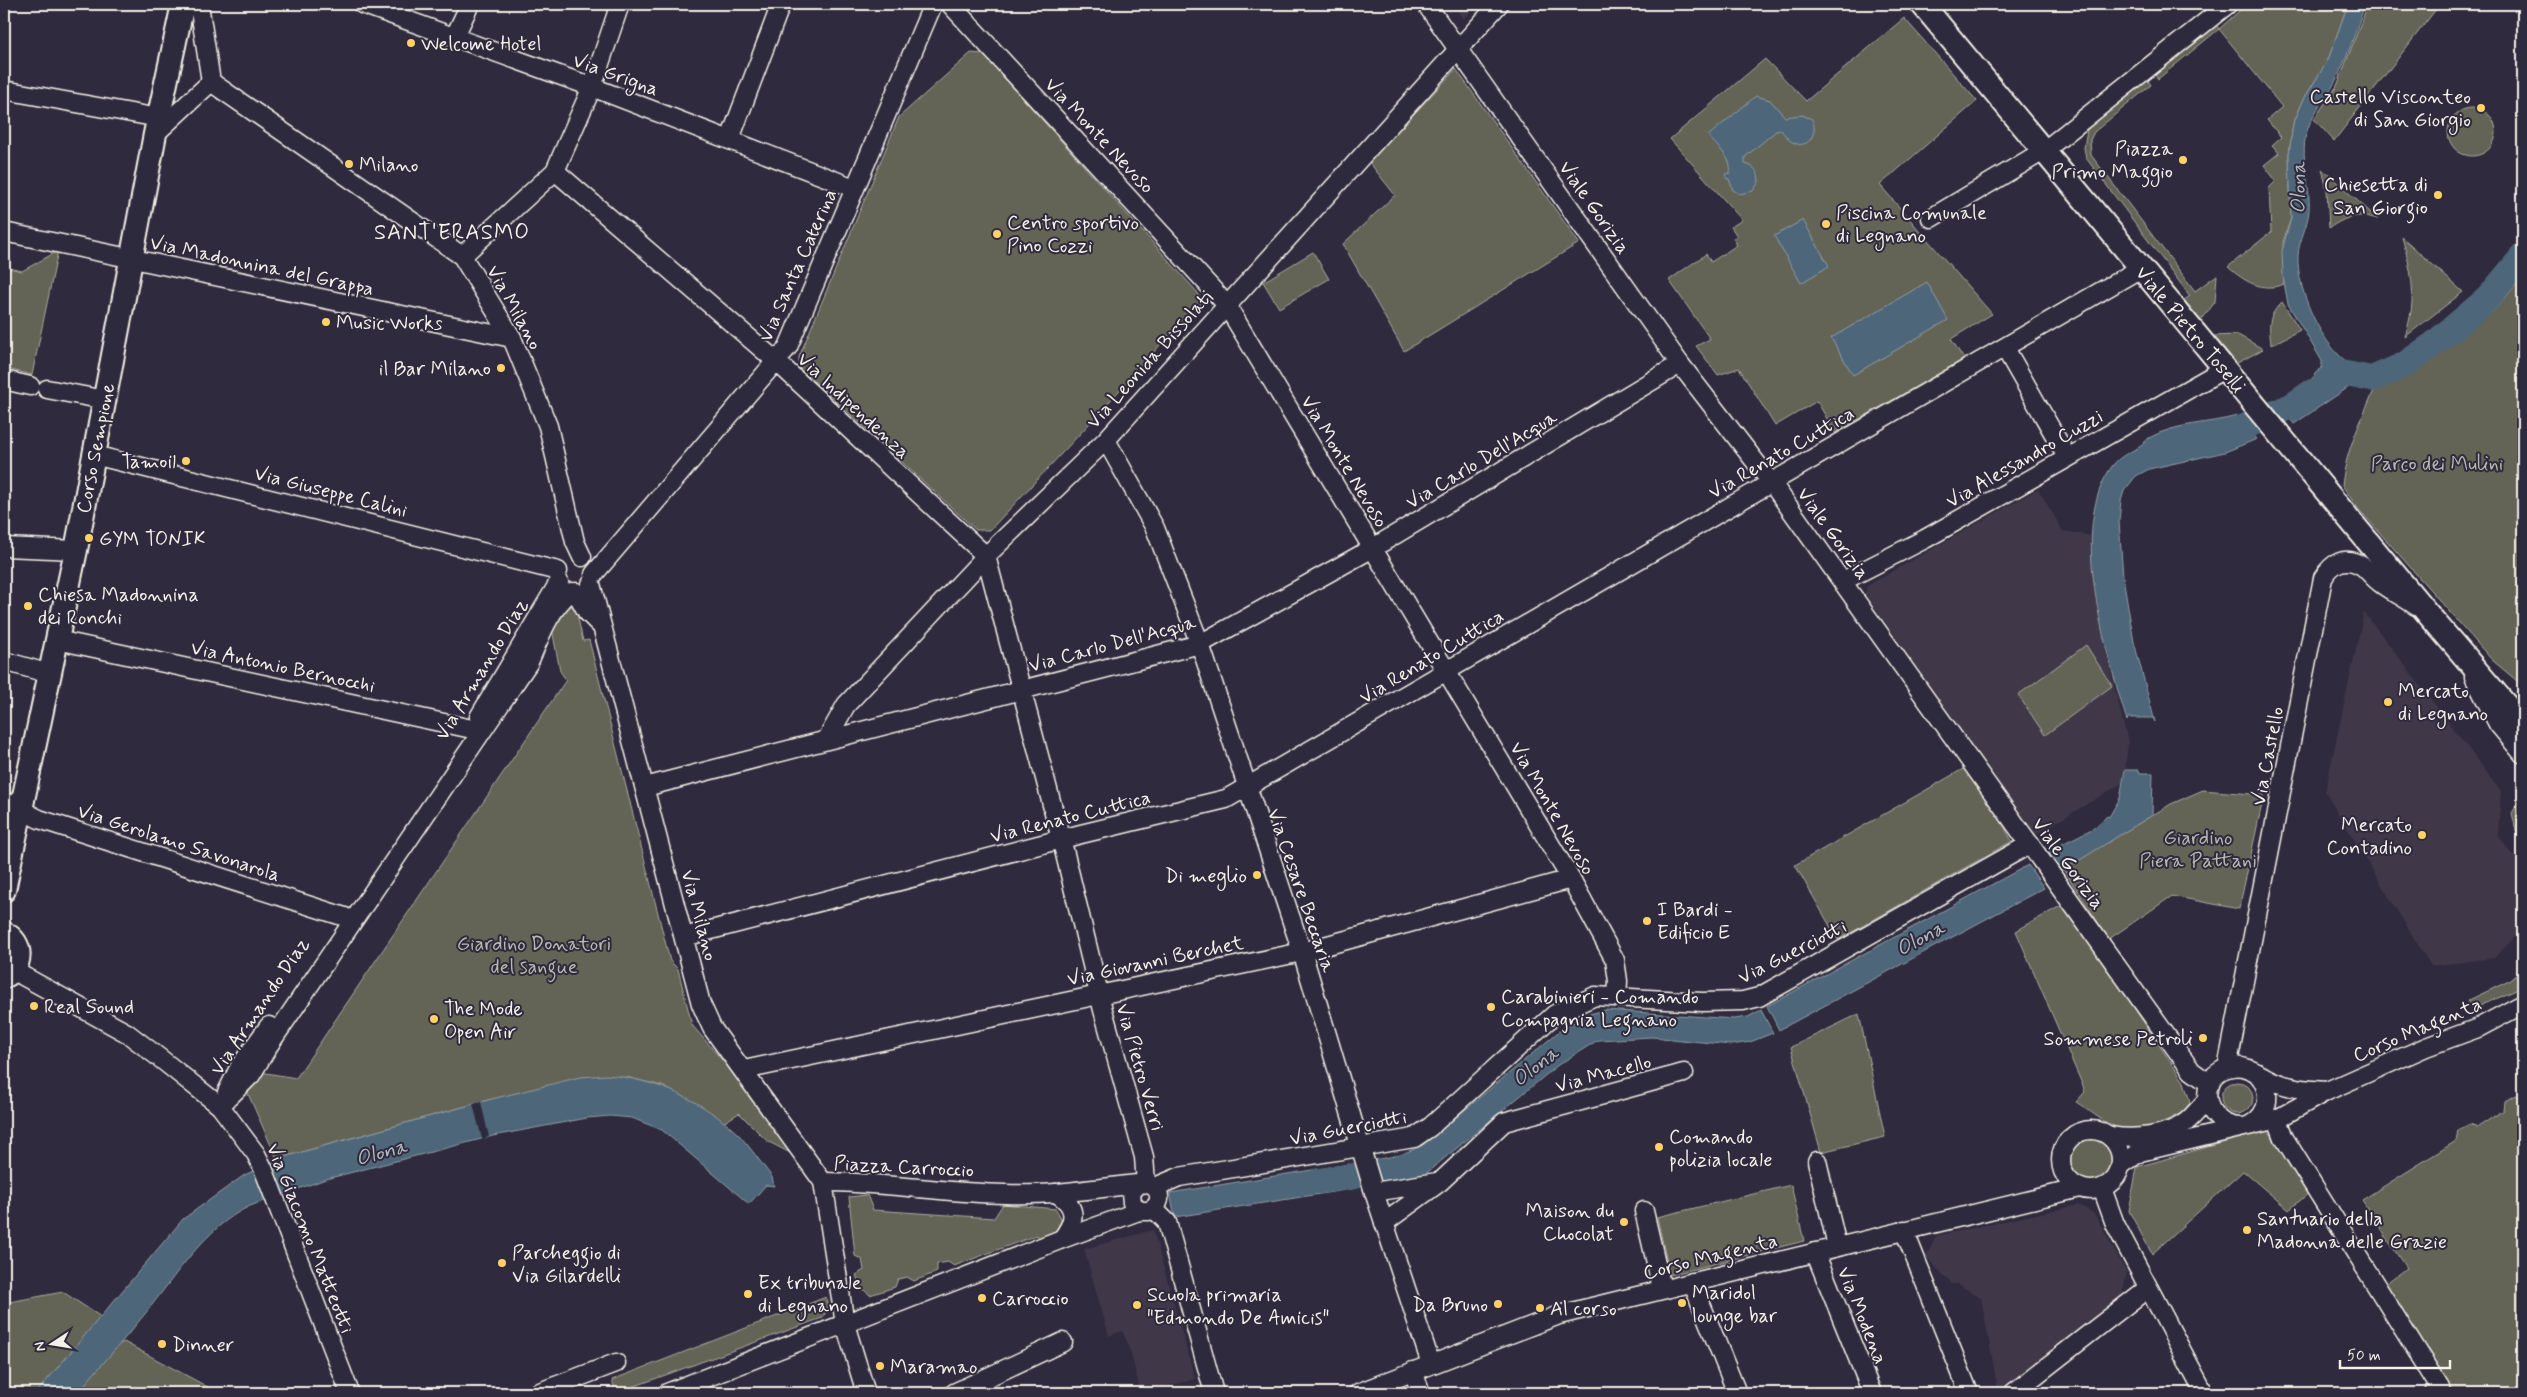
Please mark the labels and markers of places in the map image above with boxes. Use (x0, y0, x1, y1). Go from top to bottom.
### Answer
place label: Welcome Hotel (421, 31, 541, 58)
marker: Welcome Hotel (405, 37, 417, 49)
place label: Castello Visconteo di San Giorgio (2310, 84, 2471, 135)
marker: Castello Visconteo di San Giorgio (2475, 102, 2487, 114)
place label: Piazza Primo Maggio (2051, 136, 2174, 188)
place label: Milano (359, 152, 418, 179)
marker: Piazza Primo Maggio (2177, 154, 2189, 166)
marker: Milano (343, 158, 355, 170)
place label: Chiesetta di San Giorgio (2324, 172, 2428, 224)
marker: Chiesetta di San Giorgio (2432, 189, 2444, 201)
place label: Piscina Comunale di Legnano (1836, 200, 1987, 251)
place label: Centro sportivo Pino Cozzi (1007, 210, 1139, 260)
marker: Piscina Comunale di Legnano (1820, 218, 1832, 230)
marker: Centro sportivo Pino Cozzi (991, 228, 1003, 240)
place label: Music Works (336, 310, 443, 337)
marker: Music Works (320, 316, 332, 328)
place label: il Bar Milano (379, 356, 491, 383)
marker: il Bar Milano (495, 362, 507, 374)
place label: Tamoil (121, 449, 176, 476)
marker: Tamoil (180, 455, 192, 467)
place label: GYM TONIK (99, 526, 206, 553)
marker: GYM TONIK (83, 532, 95, 544)
place label: Chiesa Madonnina dei Ronchi (38, 582, 199, 632)
marker: Chiesa Madonnina dei Ronchi (22, 600, 34, 612)
place label: Mercato di Legnano (2398, 678, 2488, 729)
marker: Mercato di Legnano (2382, 696, 2394, 708)
place label: Mercato Contadino (2326, 812, 2412, 862)
marker: Mercato Contadino (2416, 829, 2428, 841)
place label: Di meglio (1165, 863, 1247, 891)
marker: Di meglio (1251, 869, 1263, 881)
place label: I Bardi - Edificio E (1657, 897, 1733, 947)
marker: I Bardi - Edificio E (1641, 915, 1653, 927)
place label: Carabinieri - Comando Compagnia Legnano (1501, 984, 1699, 1036)
place label: Real Sound (44, 994, 134, 1021)
place label: The Mode Open Air (444, 996, 523, 1046)
marker: Real Sound (28, 1000, 40, 1012)
marker: Carabinieri - Comando Compagnia Legnano (1485, 1001, 1497, 1013)
marker: The Mode Open Air (428, 1013, 440, 1025)
place label: Sommese Petroli (2044, 1026, 2193, 1053)
marker: Sommese Petroli (2197, 1032, 2209, 1044)
place label: Comando polizia locale (1669, 1124, 1773, 1174)
marker: Comando polizia locale (1653, 1141, 1665, 1153)
place label: Maison du Chocolat (1526, 1198, 1614, 1248)
place label: Santuario della Madonna delle Grazie (2257, 1206, 2447, 1256)
marker: Maison du Chocolat (1618, 1216, 1630, 1228)
marker: Santuario della Madonna delle Grazie (2241, 1224, 2253, 1236)
place label: Parcheggio di Via Gilardelli (512, 1240, 621, 1290)
marker: Parcheggio di Via Gilardelli (496, 1257, 508, 1269)
place label: Ex tribunale di Legnano (758, 1270, 862, 1321)
place label: Maridol lounge bar (1692, 1280, 1778, 1331)
place label: Scuola primaria "Edmondo De Amicis" (1147, 1282, 1329, 1332)
place label: Carroccio (992, 1286, 1069, 1313)
marker: Ex tribunale di Legnano (742, 1288, 754, 1300)
marker: Carroccio (976, 1292, 988, 1304)
place label: Da Bruno (1412, 1292, 1488, 1319)
place label: Al corso (1550, 1296, 1617, 1323)
marker: Maridol lounge bar (1676, 1297, 1688, 1309)
marker: Da Bruno (1492, 1298, 1504, 1310)
marker: Scuola primaria "Edmondo De Amicis" (1131, 1299, 1143, 1311)
marker: Al corso (1534, 1302, 1546, 1314)
place label: Dinner (172, 1332, 234, 1359)
marker: Dinner (156, 1338, 168, 1350)
place label: Maramao (890, 1354, 978, 1381)
marker: Maramao (874, 1360, 886, 1372)

